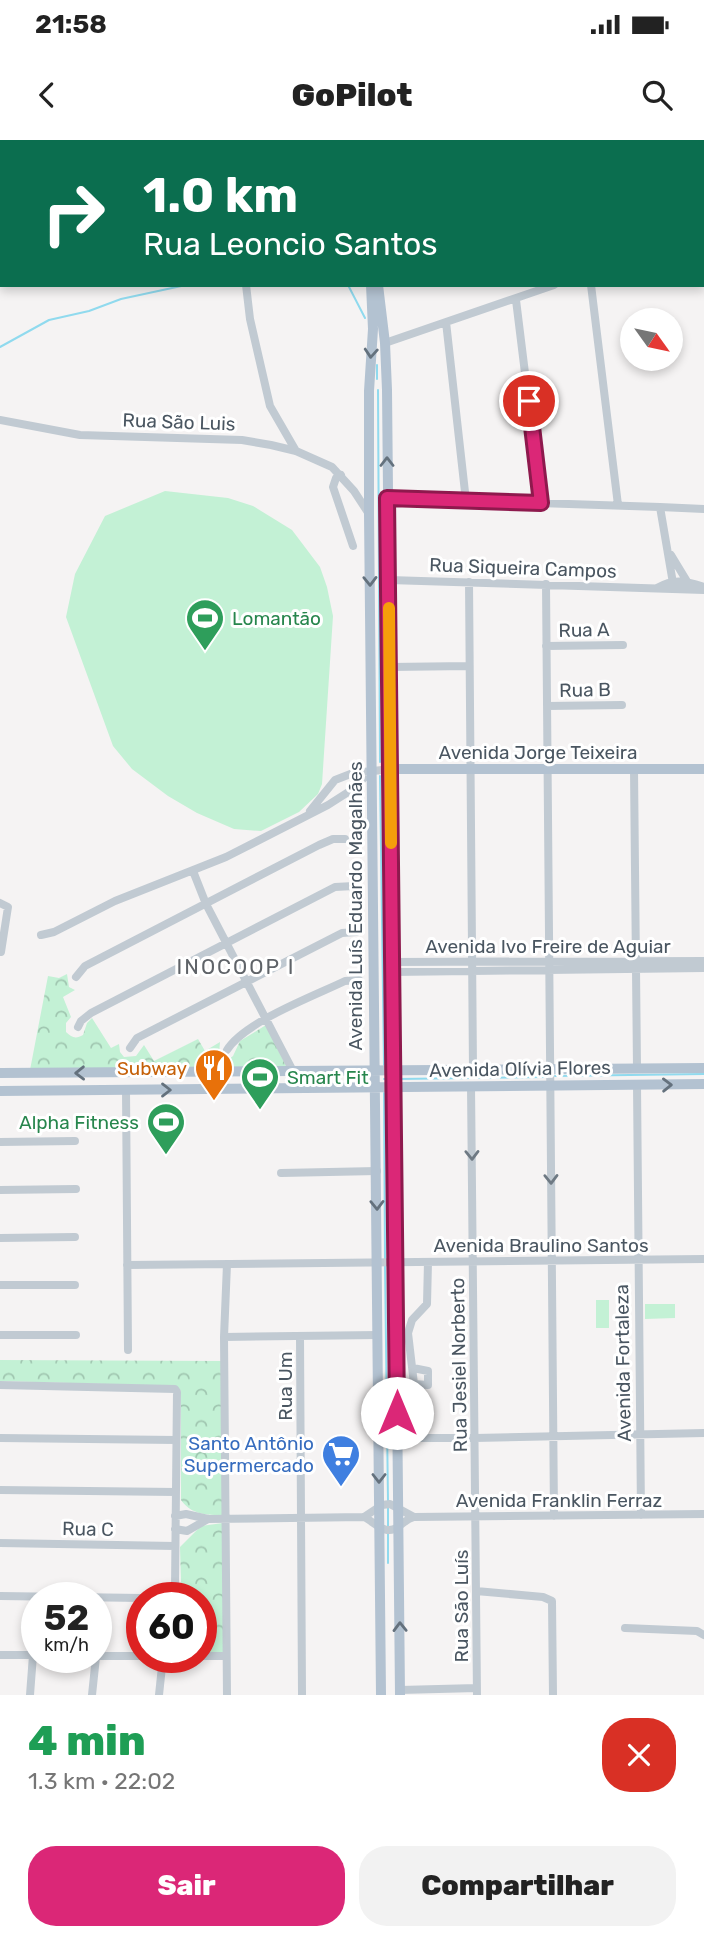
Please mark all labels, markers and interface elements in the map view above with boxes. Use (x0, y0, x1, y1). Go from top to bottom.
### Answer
text: 21:58 (35, 9, 107, 40)
icon: back (28, 76, 66, 114)
text: GoPilot (291, 76, 413, 114)
icon: search (638, 76, 676, 114)
text: 1.0 km (143, 166, 298, 224)
icon: right (28, 168, 119, 259)
text: Rua Leoncio Santos (143, 225, 438, 263)
north arrow (620, 308, 682, 371)
map controls (620, 308, 683, 371)
one-way arrow (364, 348, 379, 359)
pin (499, 371, 559, 431)
icon: arrive (510, 382, 548, 420)
street label: Rua São Luis (122, 409, 236, 435)
one-way arrow (379, 456, 395, 467)
street label: Rua Siqueira Campos (429, 553, 617, 583)
one-way arrow (362, 576, 377, 587)
sports icon: Lomantão (184, 597, 226, 652)
place label: Lomantão (232, 607, 321, 630)
street label: Rua A (558, 618, 610, 642)
street label: Rua B (559, 678, 611, 702)
street label: Avenida Jorge Teixeira (439, 741, 637, 764)
street label: Avenida Luís Eduardo Magalhães (344, 761, 367, 1051)
street label: Avenida Ivo Freire de Aguiar (425, 935, 672, 958)
district label: INOCOOP I (177, 954, 295, 979)
restaurant icon: Subway (193, 1047, 235, 1102)
sports icon: Smart Fit (239, 1056, 281, 1111)
street label: Avenida Olívia Flores (429, 1056, 611, 1082)
place label: Subway (117, 1057, 187, 1080)
one-way arrow (75, 1065, 85, 1081)
place label: Smart Fit (287, 1066, 369, 1089)
one-way arrow (662, 1077, 673, 1092)
one-way arrow (161, 1082, 172, 1098)
sports icon: Alpha Fitness (145, 1101, 187, 1156)
place label: Alpha Fitness (19, 1111, 139, 1134)
one-way arrow (464, 1150, 480, 1160)
one-way arrow (543, 1174, 559, 1184)
one-way arrow (370, 1200, 385, 1211)
street label: Avenida Braulino Santos (433, 1234, 649, 1257)
street label: Rua Jesiel Norberto (446, 1277, 472, 1453)
street label: Avenida Fortaleza (610, 1284, 636, 1442)
street label: Rua Um (274, 1351, 297, 1421)
position arrow (360, 1376, 434, 1450)
place label: Santo Antônio Supermercado (184, 1432, 314, 1477)
supermarket icon: Santo Antônio Supermercado (320, 1433, 362, 1488)
one-way arrow (371, 1473, 387, 1484)
street label: Avenida Franklin Ferraz (456, 1489, 662, 1512)
street label: Rua C (62, 1517, 114, 1541)
street label: Rua São Luís (450, 1549, 473, 1663)
speed limit sign: 60 (126, 1582, 217, 1673)
text: 52 (44, 1597, 89, 1639)
one-way arrow (392, 1621, 407, 1632)
text: km/h (44, 1634, 89, 1656)
text: 4 min (28, 1716, 146, 1766)
button: close (602, 1718, 676, 1792)
text: 1.3 km · 22:02 (28, 1767, 175, 1795)
button: Sair (28, 1846, 345, 1926)
button: Compartilhar (359, 1846, 676, 1926)

